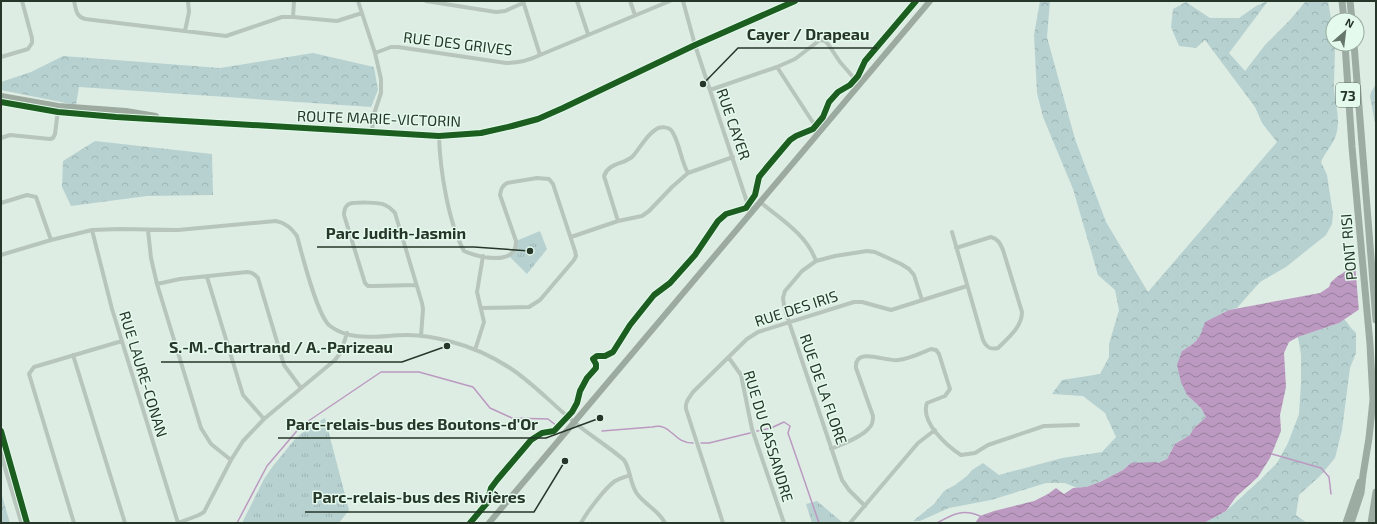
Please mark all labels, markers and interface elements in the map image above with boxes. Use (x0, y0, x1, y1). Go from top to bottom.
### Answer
north arrow (1325, 12, 1365, 52)
text: N (1343, 15, 1357, 30)
callout: Cayer / Drapeau (738, 20, 877, 48)
text: Cayer / Drapeau (747, 24, 869, 44)
street label: RUE DES GRIVES (402, 27, 514, 59)
road number: 73 (1336, 83, 1360, 107)
street label: RUE CAYER (713, 86, 755, 162)
street label: ROUTE MARIE-VICTORIN (297, 106, 461, 130)
street label: PONT RISI (1336, 213, 1360, 281)
callout: Parc Judith-Jasmin (317, 219, 474, 247)
text: Parc Judith-Jasmin (326, 223, 466, 242)
street label: RUE DES IRIS (752, 286, 840, 330)
street label: RUE LAURE-CONAN (116, 309, 172, 439)
street label: RUE DE LA FLORE (797, 331, 851, 447)
callout: S.-M.-Chartrand / A.-Parizeau (161, 334, 402, 362)
text: S.-M.-Chartrand / A.-Parizeau (169, 337, 393, 356)
street label: RUE DU CASSANDRE (740, 368, 798, 504)
callout: Parc-relais-bus des Boutons-d'Or (278, 410, 546, 438)
text: Parc-relais-bus des Boutons-d'Or (286, 414, 538, 433)
callout: Parc-relais-bus des Rivières (305, 484, 534, 512)
text: Parc-relais-bus des Rivières (313, 487, 525, 506)

